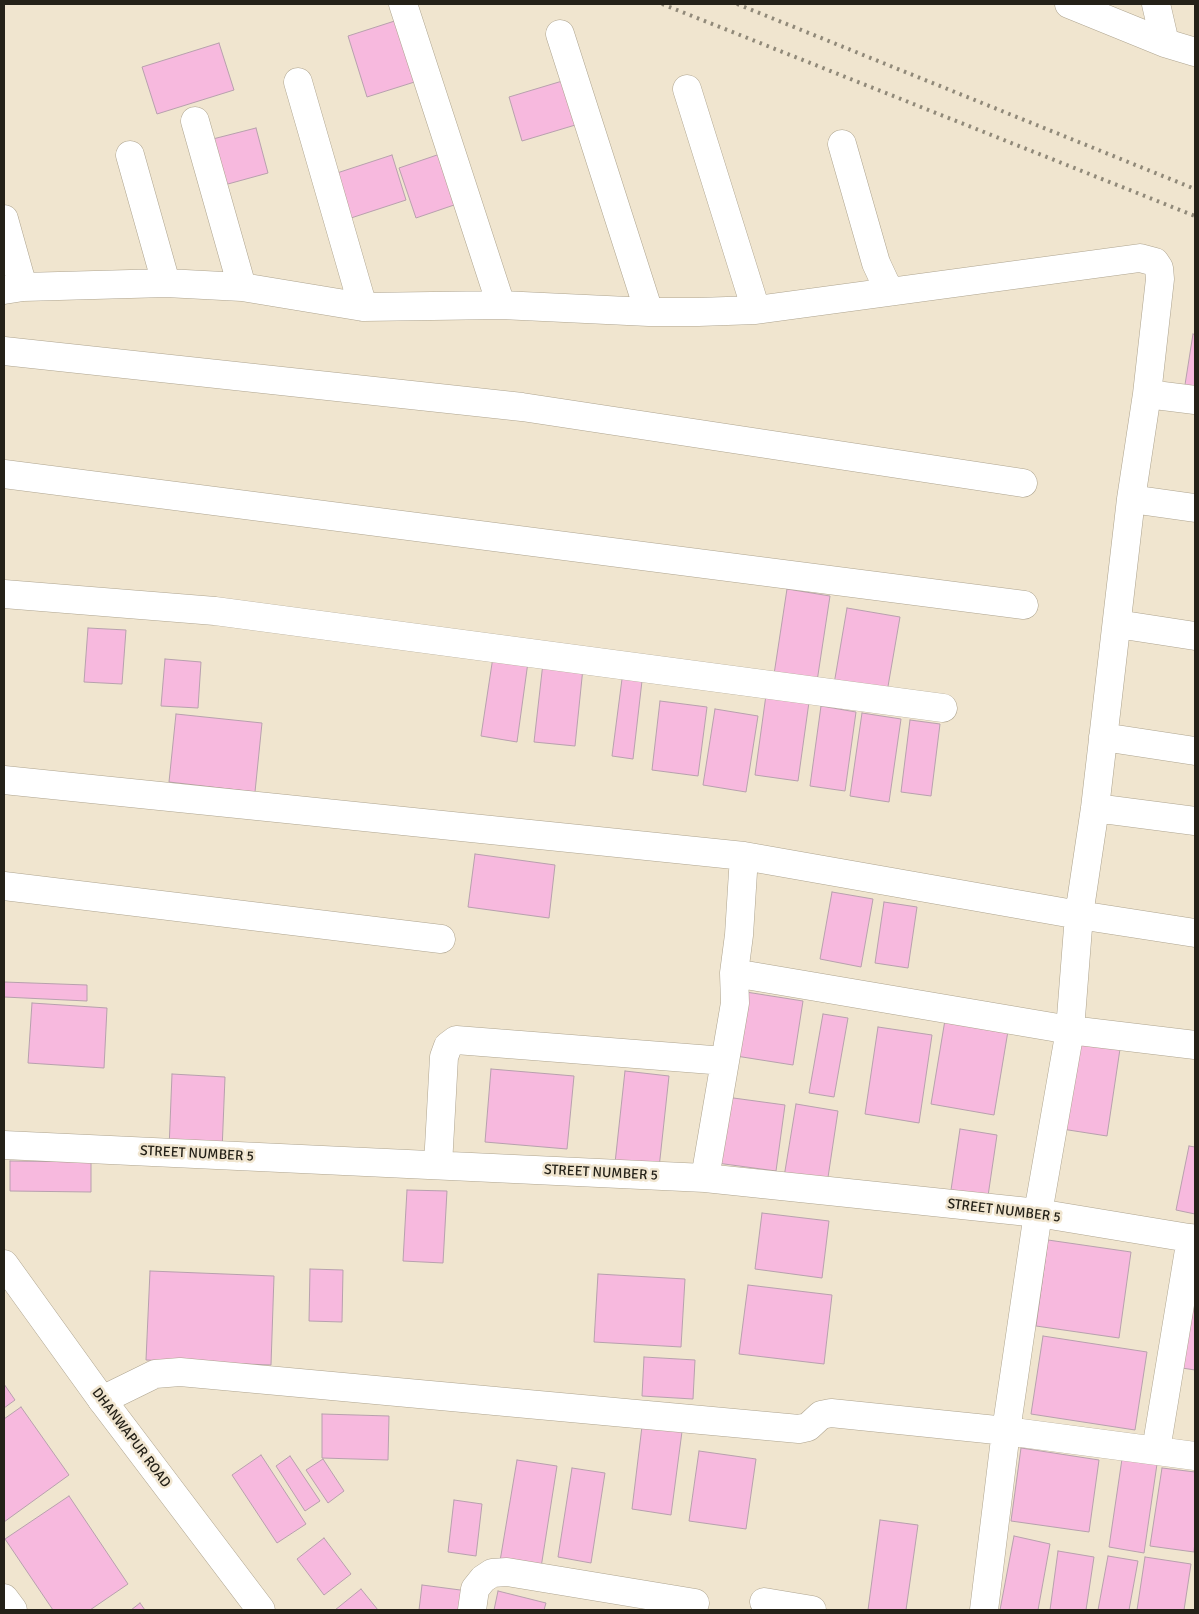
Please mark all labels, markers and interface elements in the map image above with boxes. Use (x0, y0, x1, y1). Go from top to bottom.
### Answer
street label: STREET NUMBER 5 (140, 1143, 254, 1165)
street label: STREET NUMBER 5 (544, 1162, 658, 1184)
street label: STREET NUMBER 5 (946, 1196, 1062, 1226)
street label: DHANWAPUR ROAD (88, 1385, 174, 1491)

